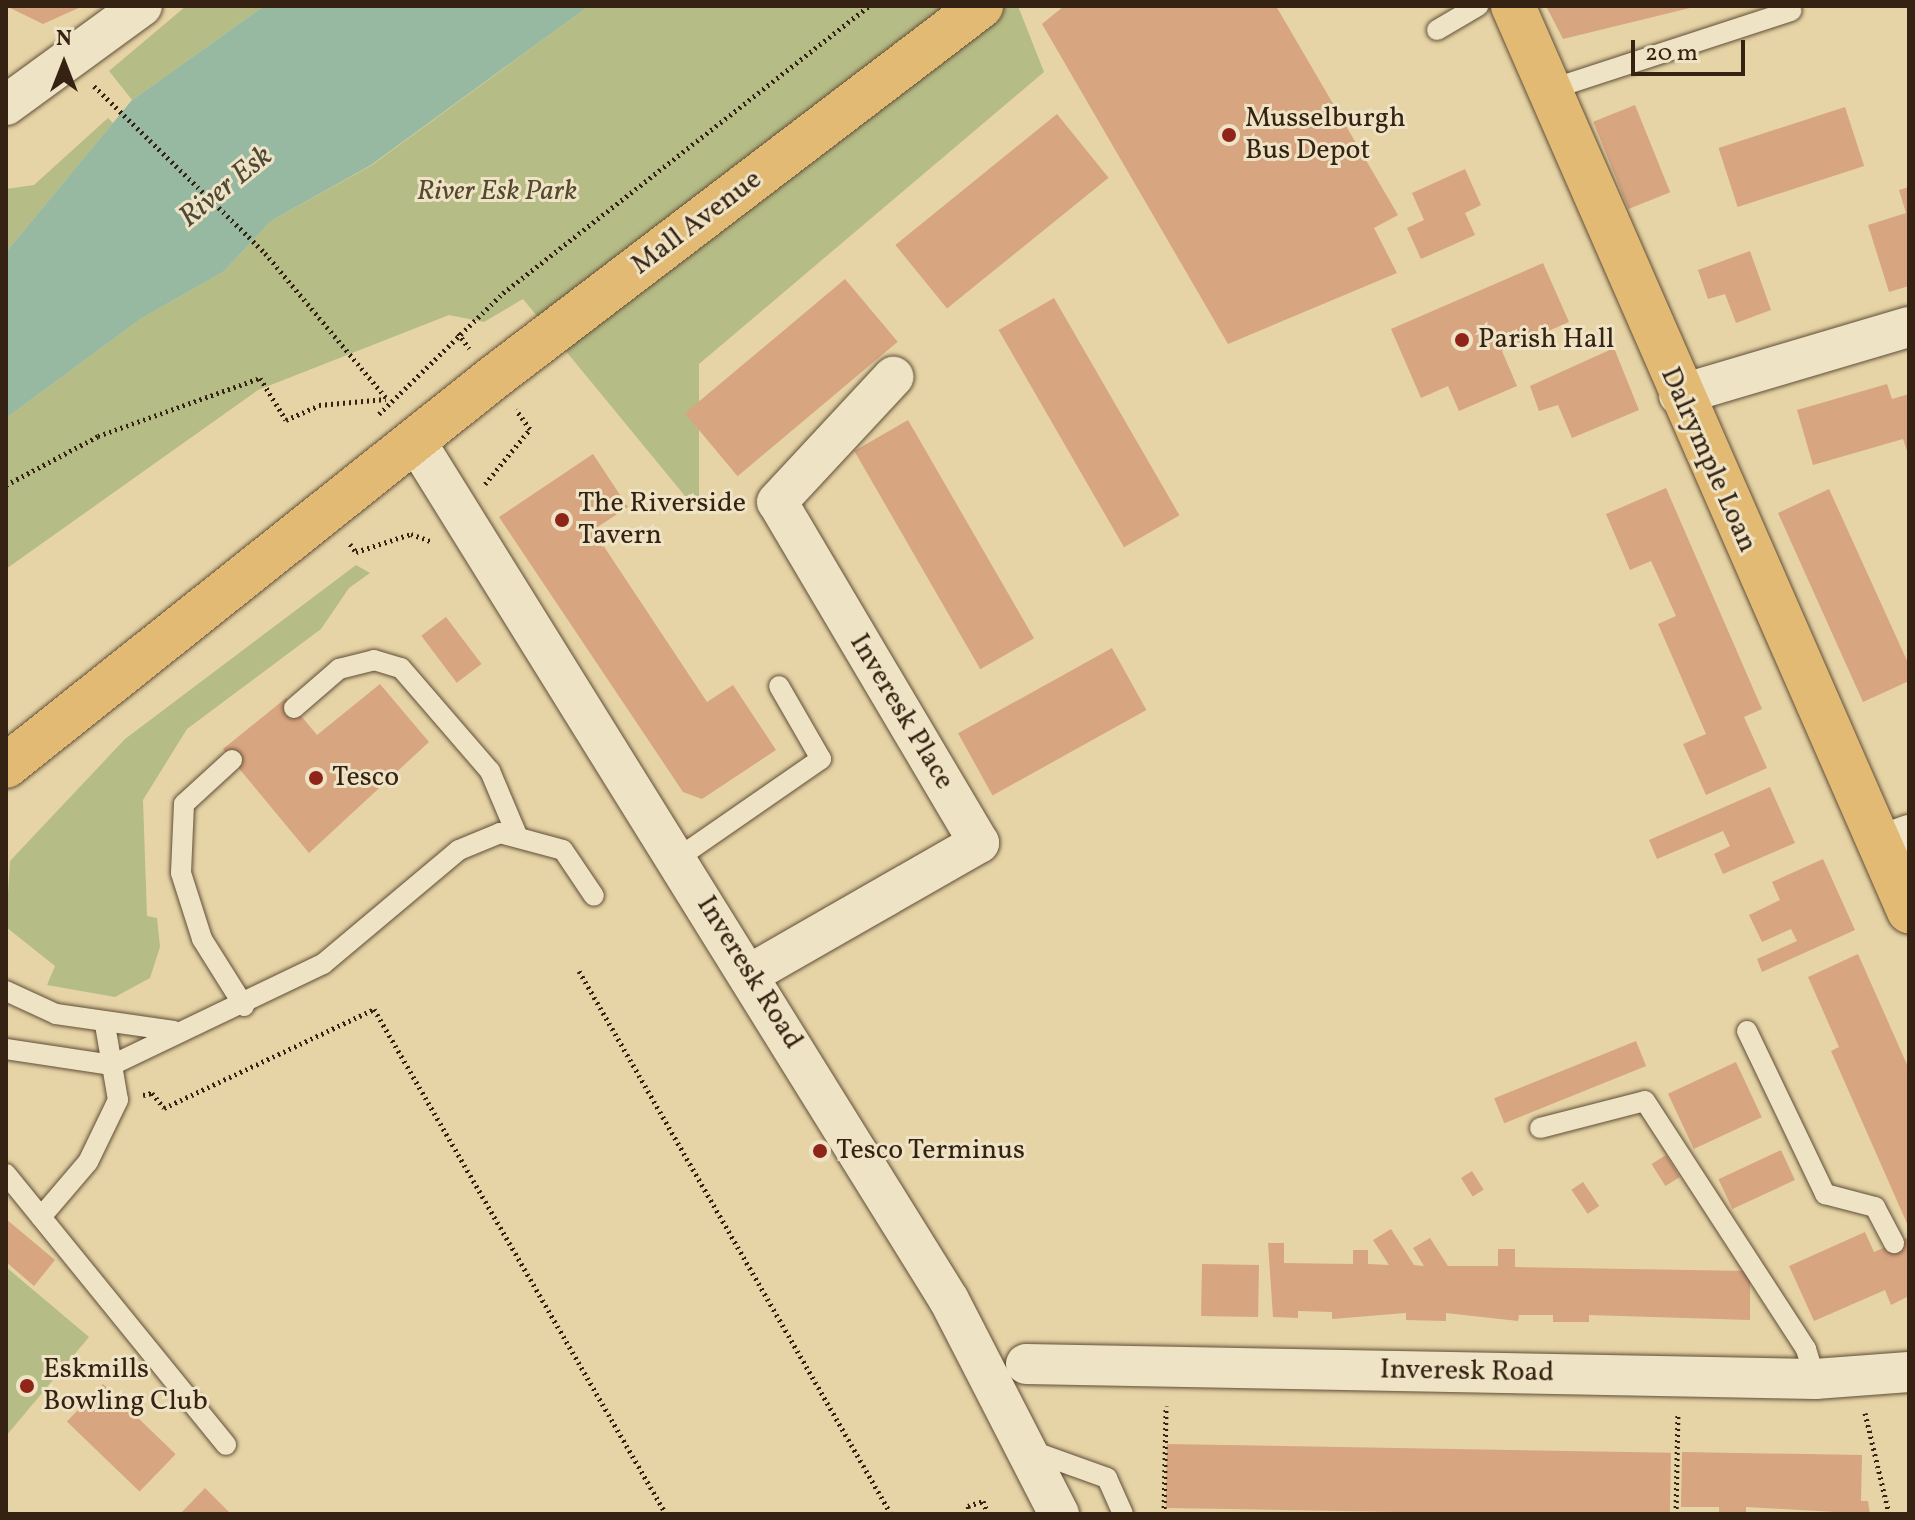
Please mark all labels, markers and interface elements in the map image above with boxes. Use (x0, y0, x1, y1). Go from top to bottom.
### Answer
north arrow (24, 24, 104, 104)
text: N (56, 24, 72, 55)
scale bar (1635, 24, 1749, 74)
text: 20 m (1645, 37, 1698, 71)
place label: Musselburgh Bus Depot (1245, 102, 1406, 168)
marker: Musselburgh Bus Depot (1220, 126, 1238, 144)
water label: River Esk (172, 138, 280, 236)
street label: Mall Avenue (625, 163, 769, 283)
park label: River Esk Park (417, 175, 577, 209)
place label: Parish Hall (1478, 323, 1614, 357)
marker: Parish Hall (1453, 331, 1471, 349)
street label: Dalrymple Loan (1652, 362, 1764, 558)
place label: The Riverside Tavern (578, 487, 746, 553)
marker: The Riverside Tavern (553, 511, 571, 529)
street label: Inveresk Place (841, 628, 961, 796)
place label: Tesco (332, 761, 399, 795)
marker: Tesco (307, 769, 325, 787)
street label: Inveresk Road (689, 890, 809, 1056)
place label: Tesco Terminus (836, 1134, 1026, 1168)
marker: Tesco Terminus (811, 1142, 829, 1160)
place label: Eskmills Bowling Club (43, 1353, 208, 1419)
street label: Inveresk Road (1380, 1354, 1554, 1390)
marker: Eskmills Bowling Club (18, 1377, 36, 1395)

